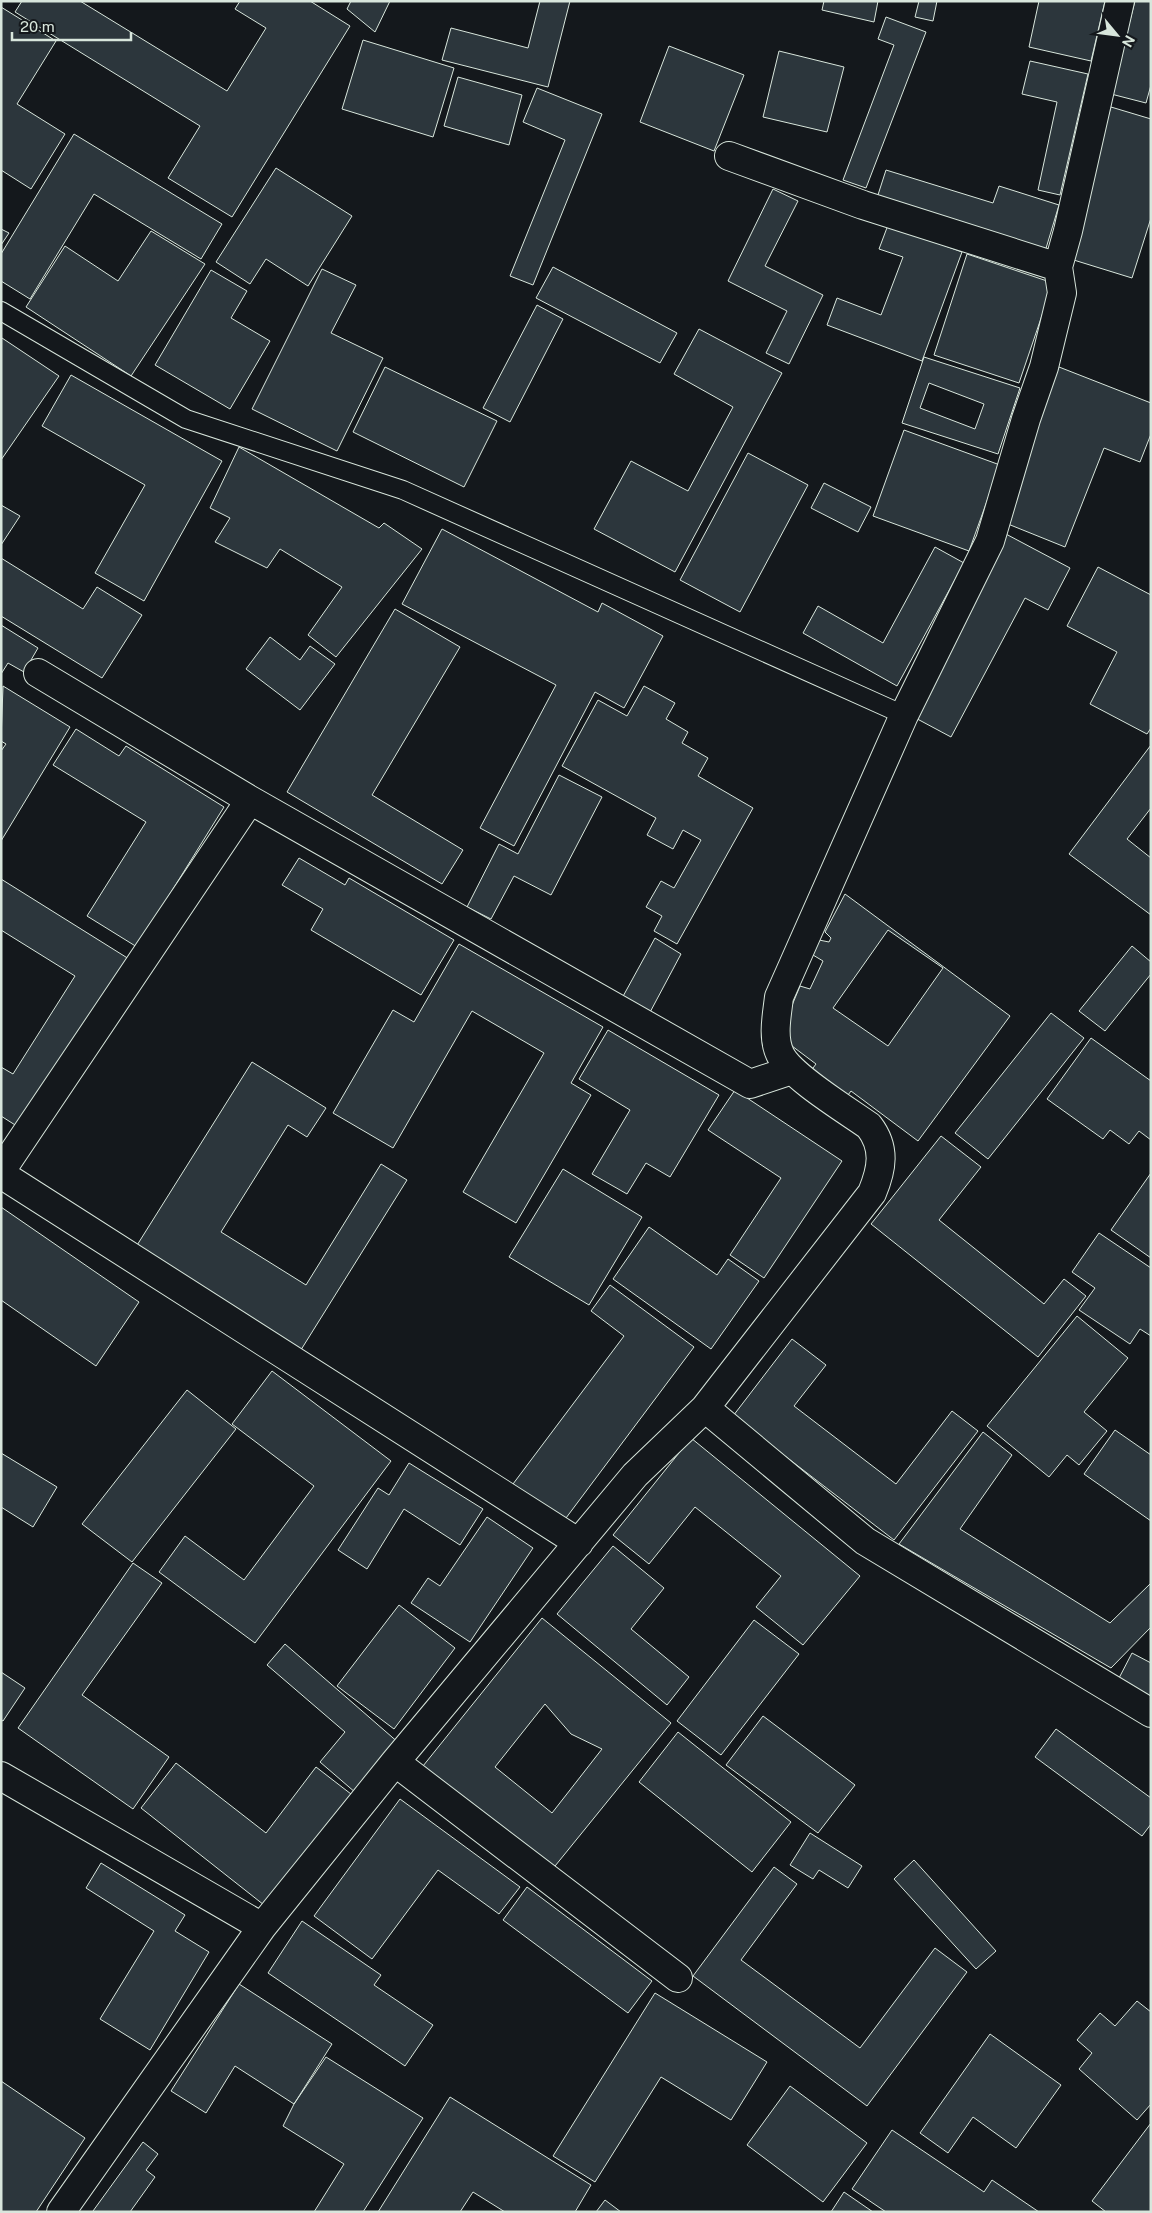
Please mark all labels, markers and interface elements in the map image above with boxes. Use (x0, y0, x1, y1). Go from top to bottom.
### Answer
scale bar (12, 10, 131, 42)
north arrow (1092, 10, 1142, 60)
text: 20 m (20, 18, 55, 35)
text: N (1119, 33, 1138, 50)

